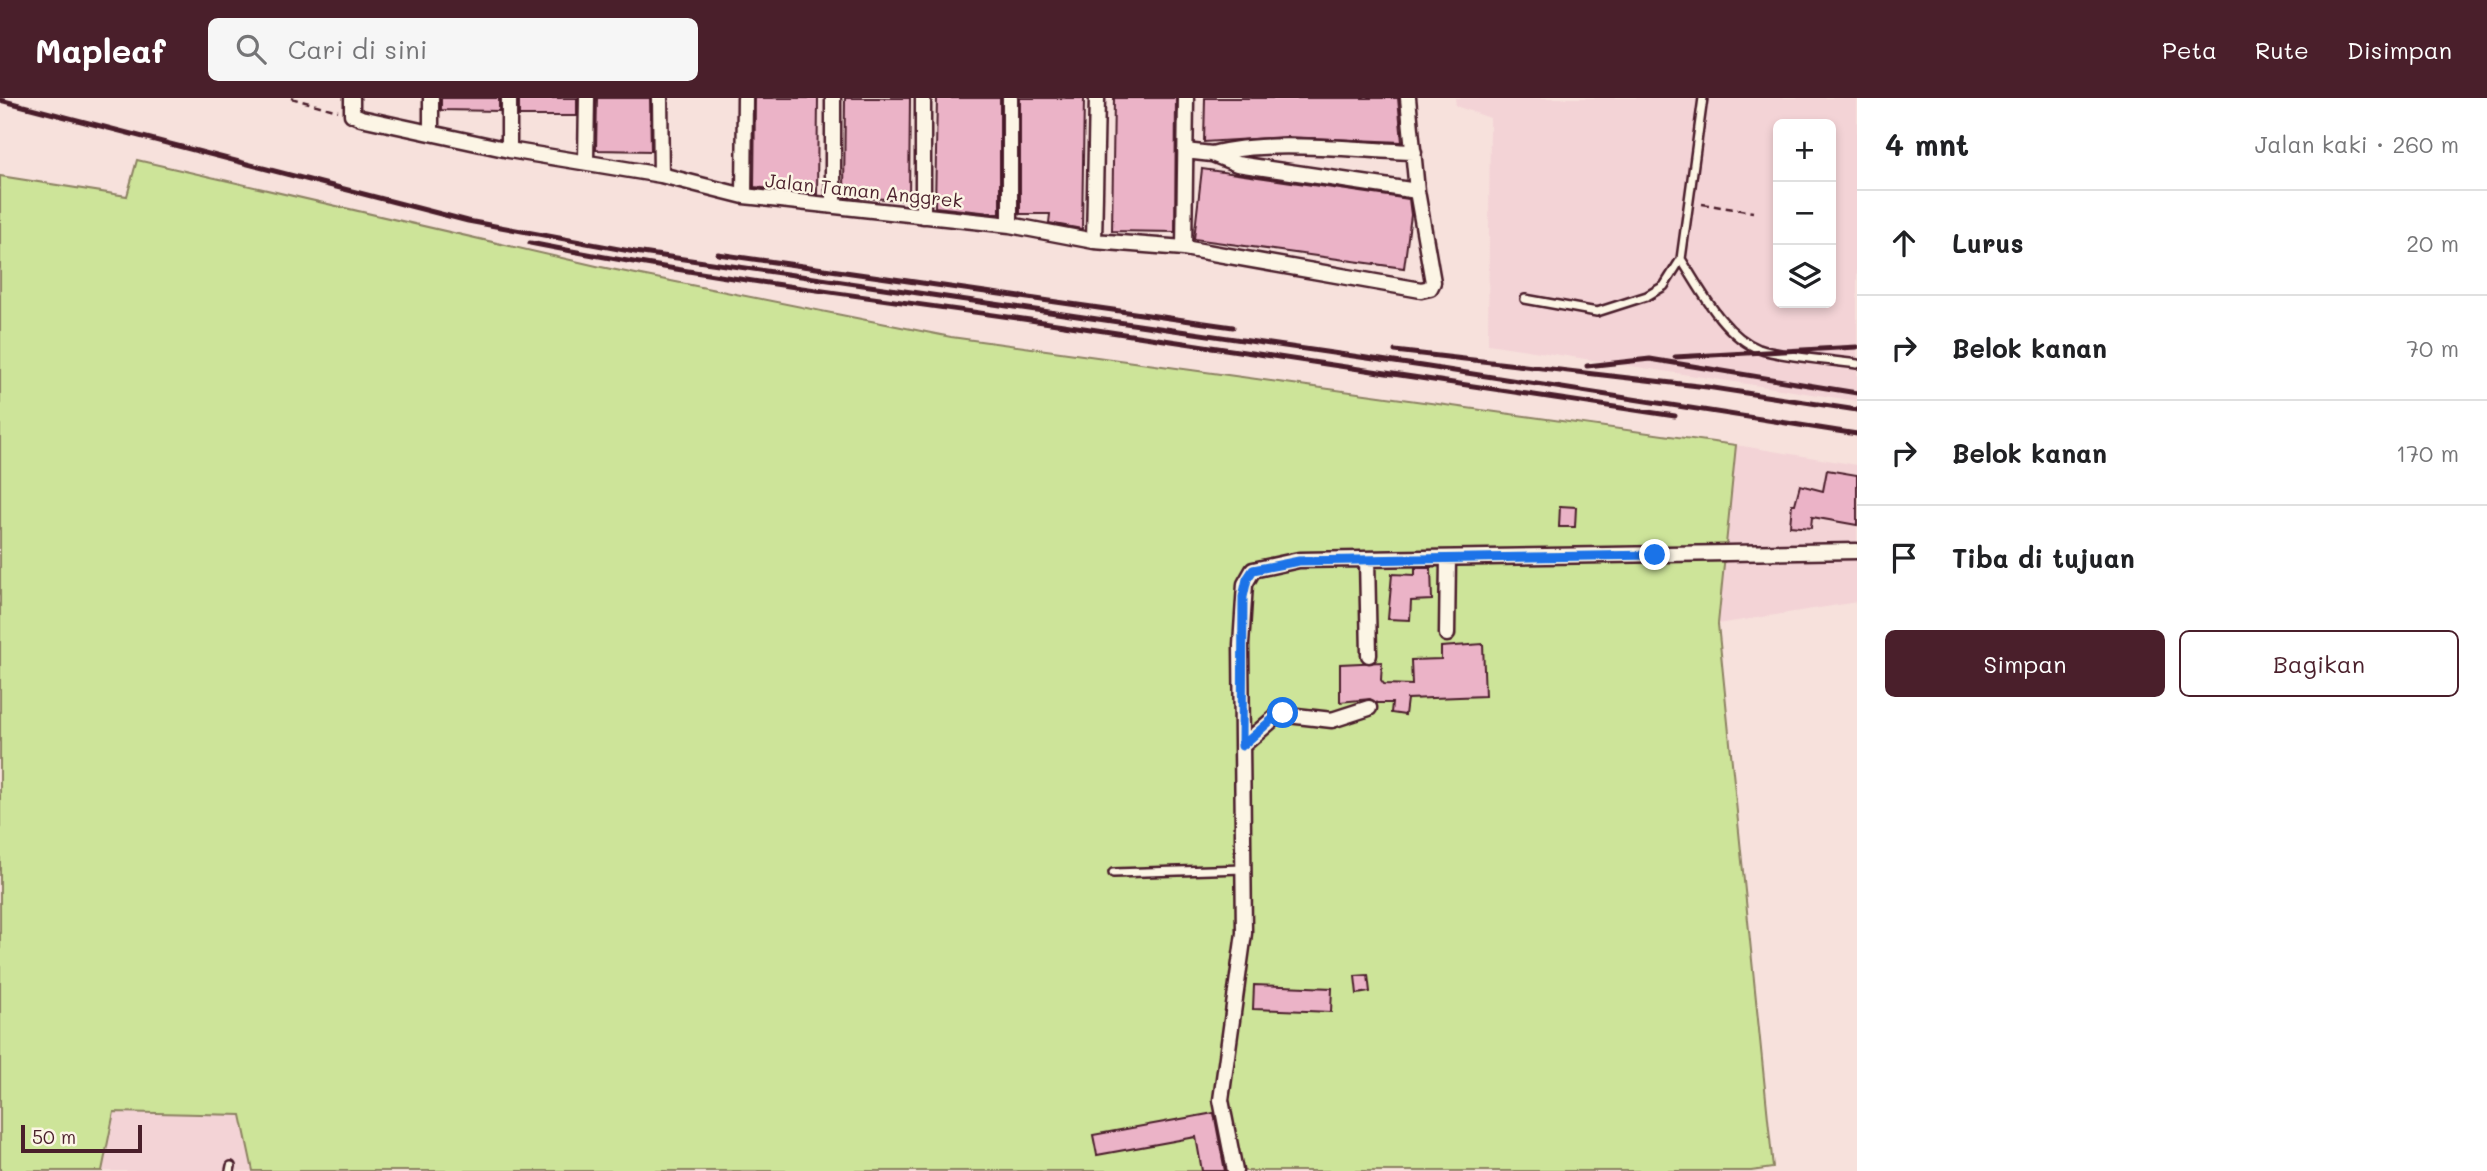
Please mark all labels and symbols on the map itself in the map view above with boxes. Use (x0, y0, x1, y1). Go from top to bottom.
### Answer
street label: Jalan Taman Anggrek (764, 167, 964, 213)
route end (1639, 539, 1670, 570)
route start (1267, 697, 1298, 728)
scale bar (21, 1122, 142, 1154)

